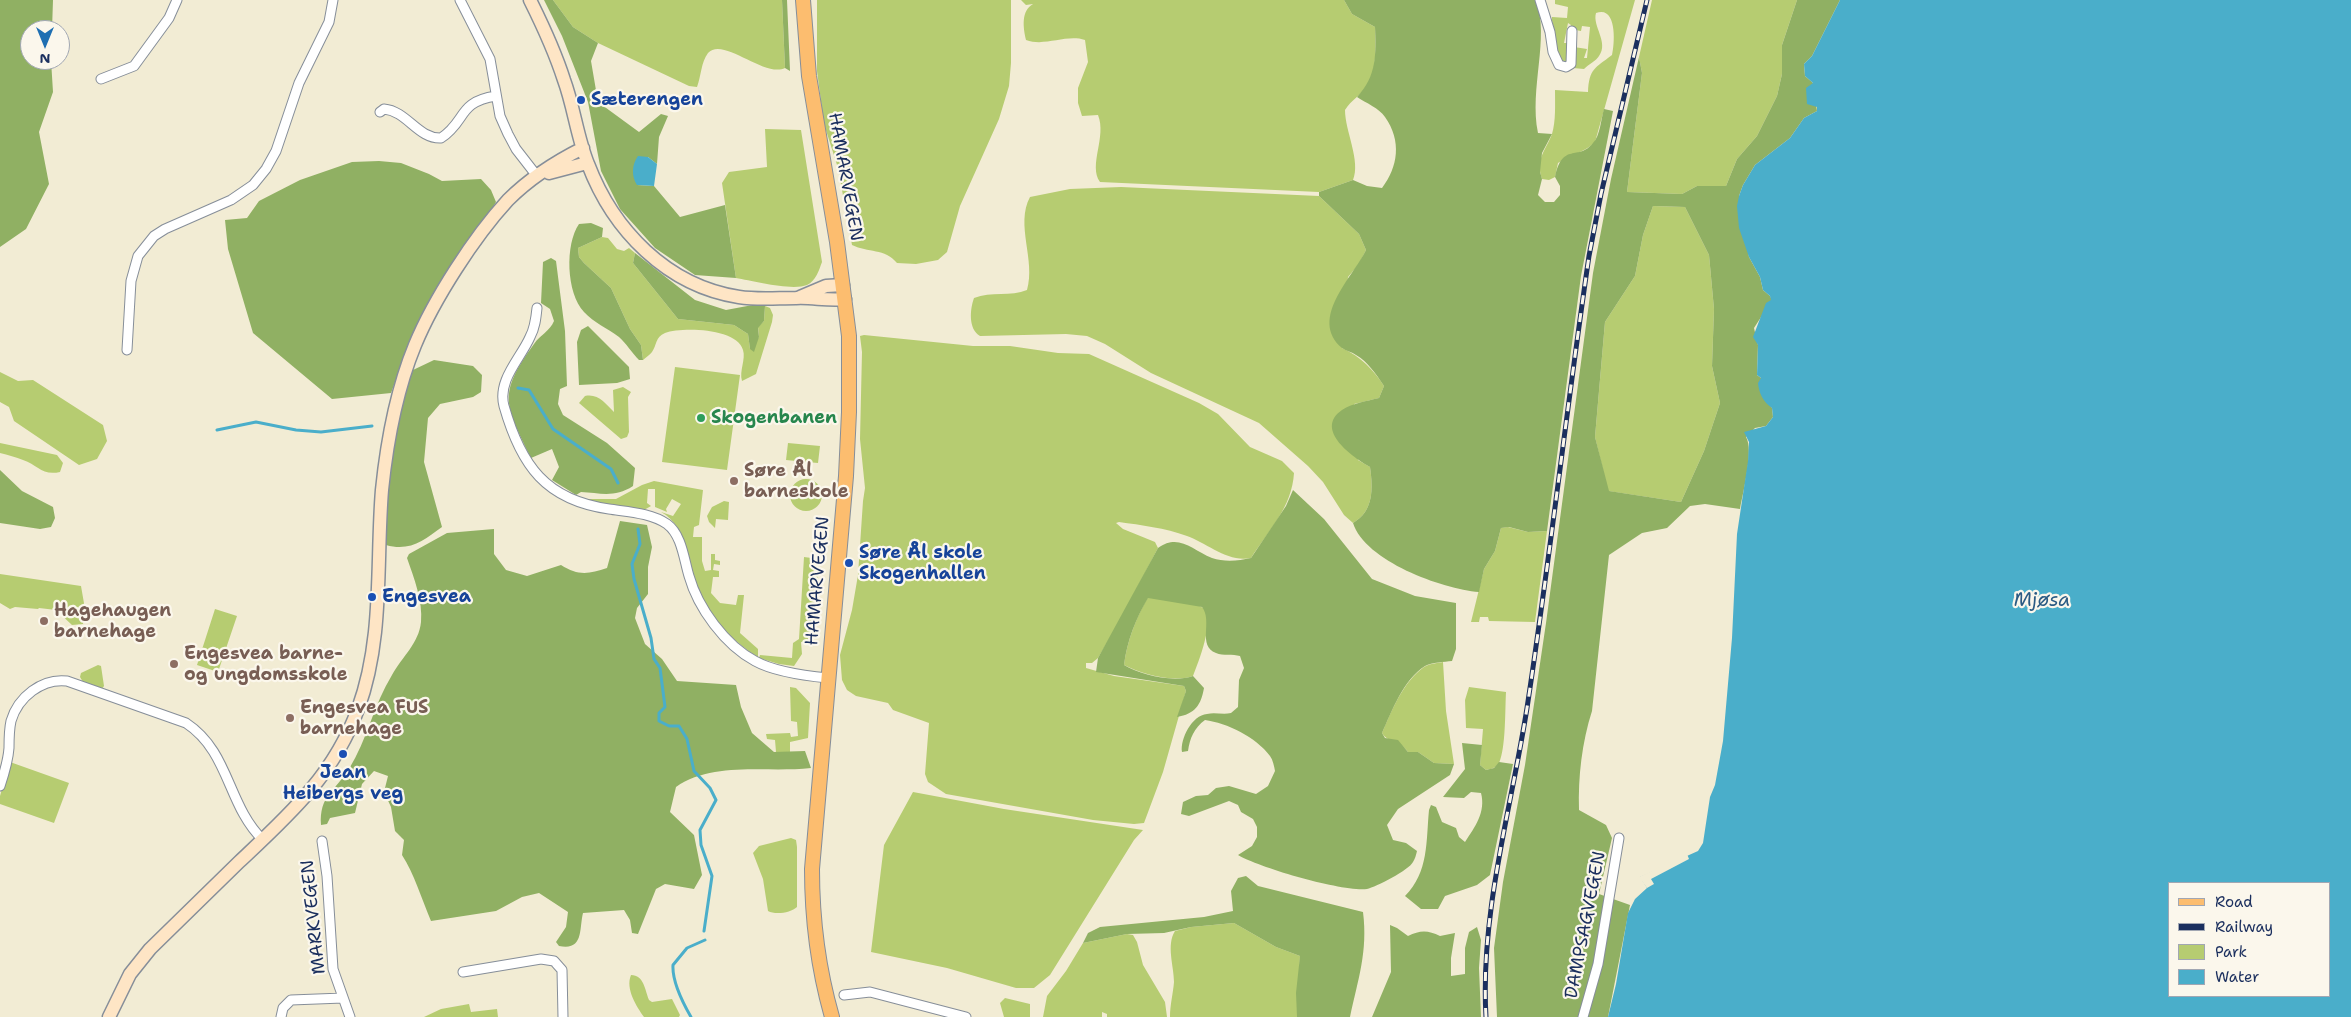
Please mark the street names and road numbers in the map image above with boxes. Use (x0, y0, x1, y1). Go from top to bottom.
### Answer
street label: HAMARVEGEN (823, 111, 867, 243)
street label: HAMARVEGEN (802, 515, 834, 647)
street label: DAMPSAGVEGEN (1561, 850, 1611, 1000)
street label: MARKVEGEN (297, 859, 331, 975)

